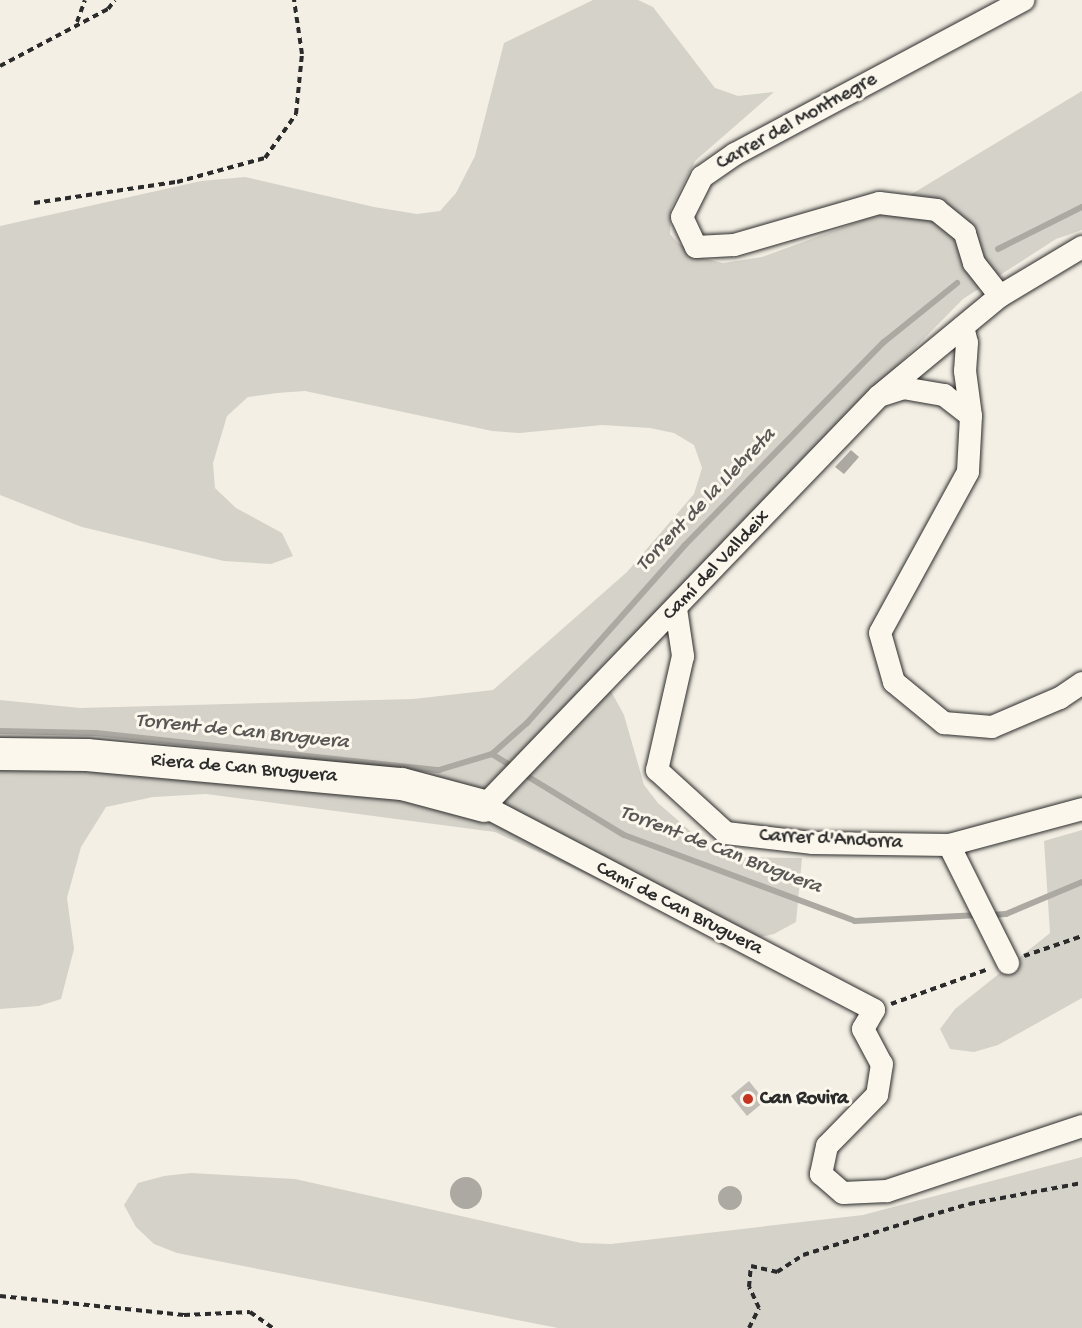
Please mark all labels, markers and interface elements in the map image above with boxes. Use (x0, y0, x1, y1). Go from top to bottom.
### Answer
street label: Carrer del Montnegre (712, 68, 882, 176)
water label: Torrent de la Llebreta (632, 424, 782, 578)
street label: Camí del Valldeix (658, 506, 776, 626)
water label: Torrent de Can Bruguera (134, 709, 350, 757)
street label: Riera de Can Bruguera (150, 749, 338, 789)
water label: Torrent de Can Bruguera (616, 801, 824, 901)
street label: Carrer d'Andorra (759, 824, 903, 856)
street label: Camí de Can Bruguera (592, 857, 766, 961)
place label: Can Rovira (760, 1087, 848, 1111)
marker: Can Rovira (741, 1092, 755, 1106)

